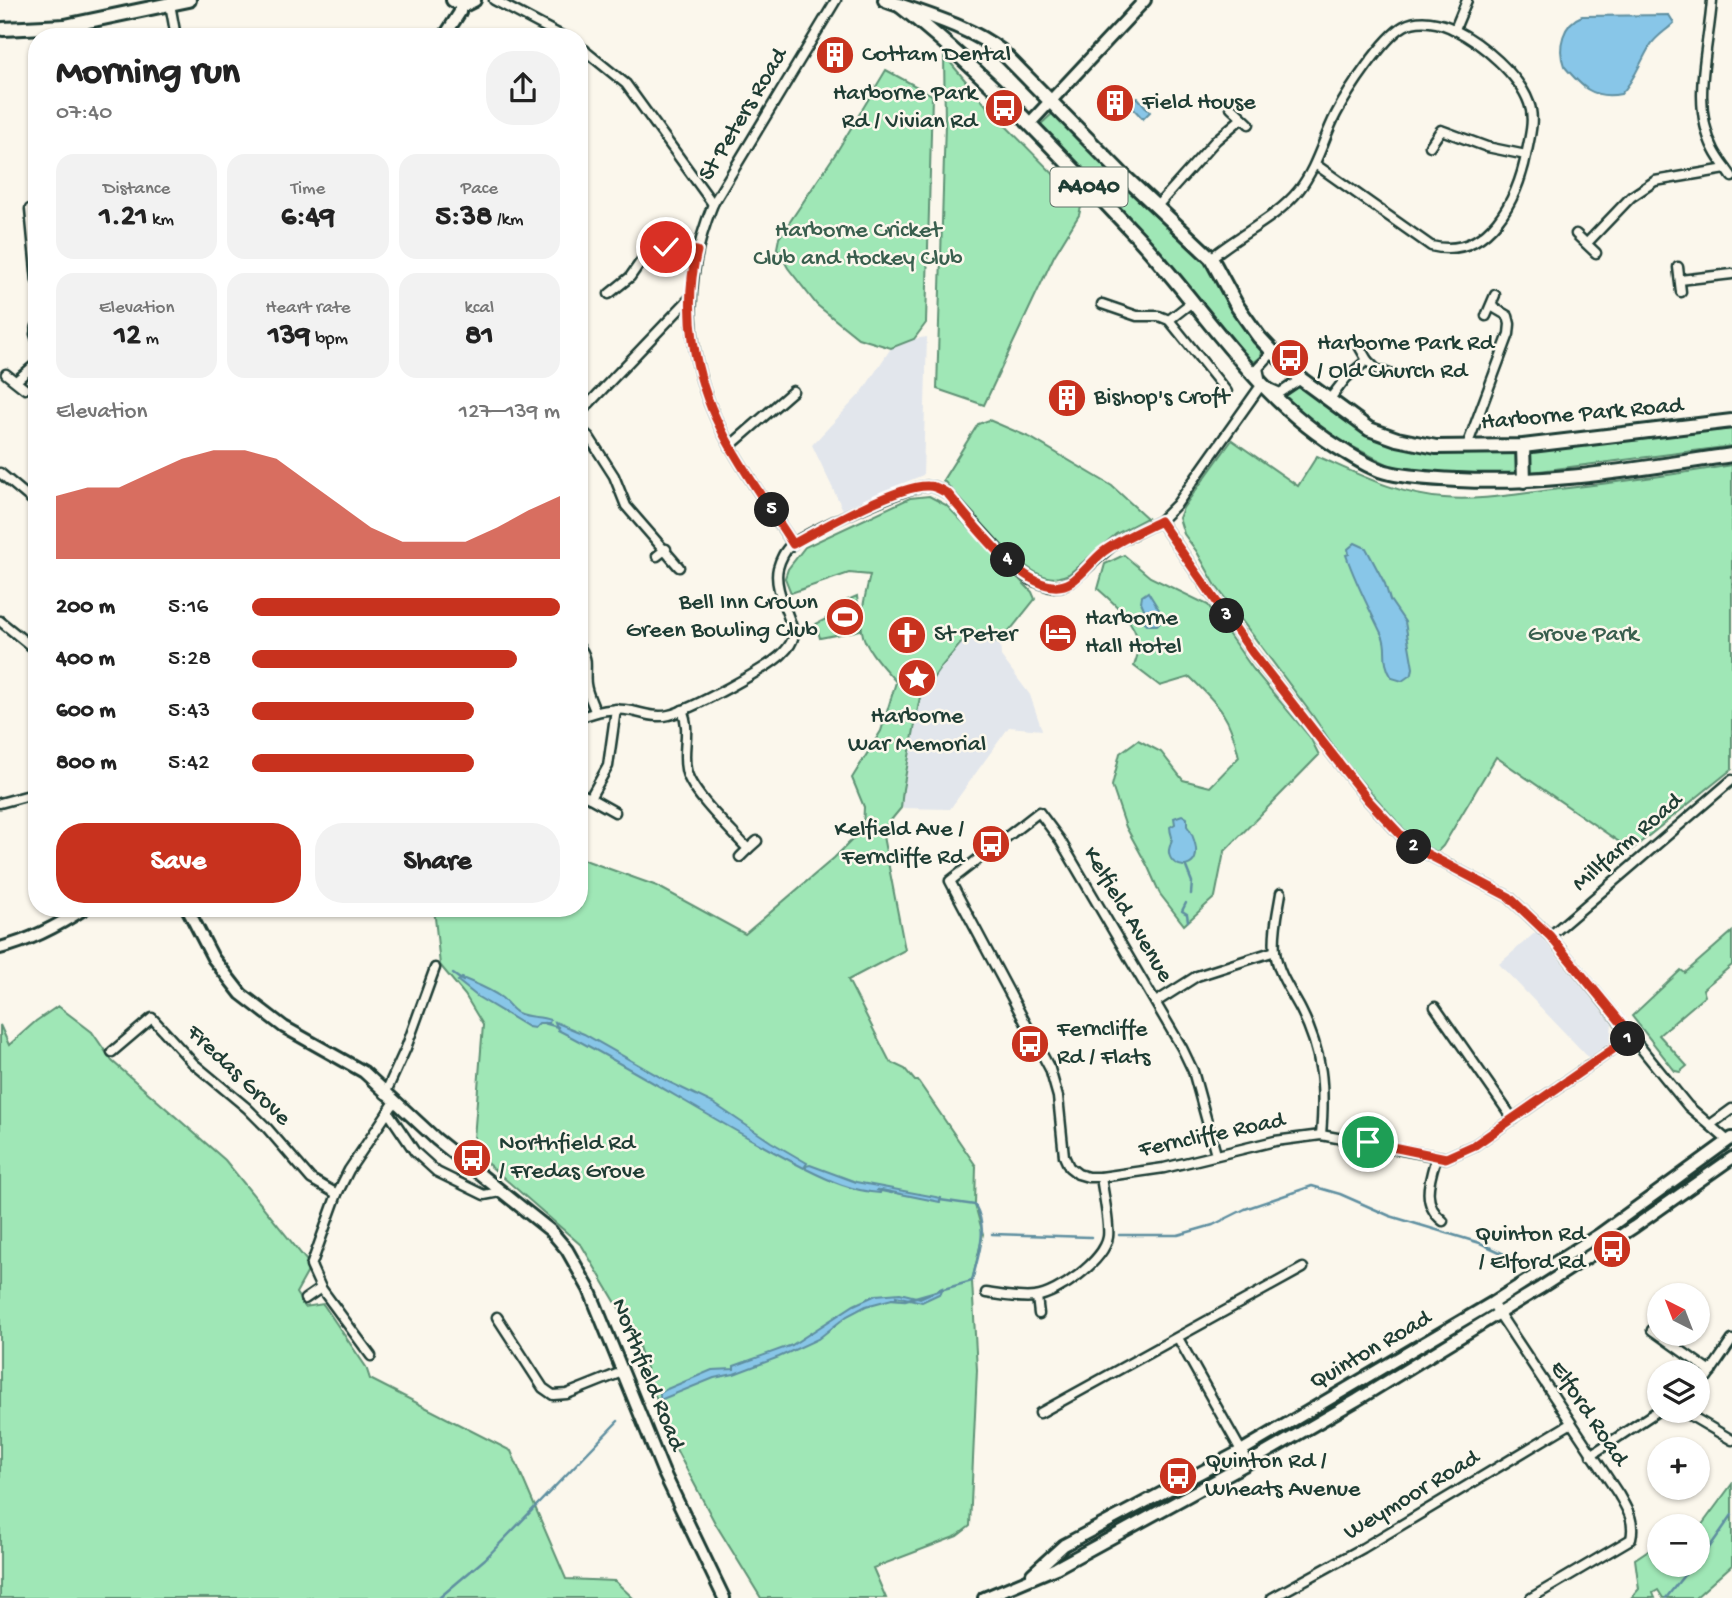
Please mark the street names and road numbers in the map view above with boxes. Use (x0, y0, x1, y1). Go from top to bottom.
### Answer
street label: St Peters Road (693, 42, 796, 187)
road number: A4040 (1050, 168, 1128, 206)
street label: Harborne Park Road (1480, 392, 1686, 438)
street label: Millfarm Road (1567, 786, 1691, 899)
street label: Kelfield Avenue (1075, 842, 1179, 989)
street label: Fredas Grove (179, 1018, 297, 1133)
street label: Ferncliffe Road (1135, 1106, 1289, 1166)
street label: Northfield Road (603, 1295, 691, 1457)
street label: Quinton Road (1305, 1304, 1439, 1397)
street label: Elford Road (1542, 1356, 1635, 1474)
street label: Weymoor Road (1339, 1443, 1487, 1548)

